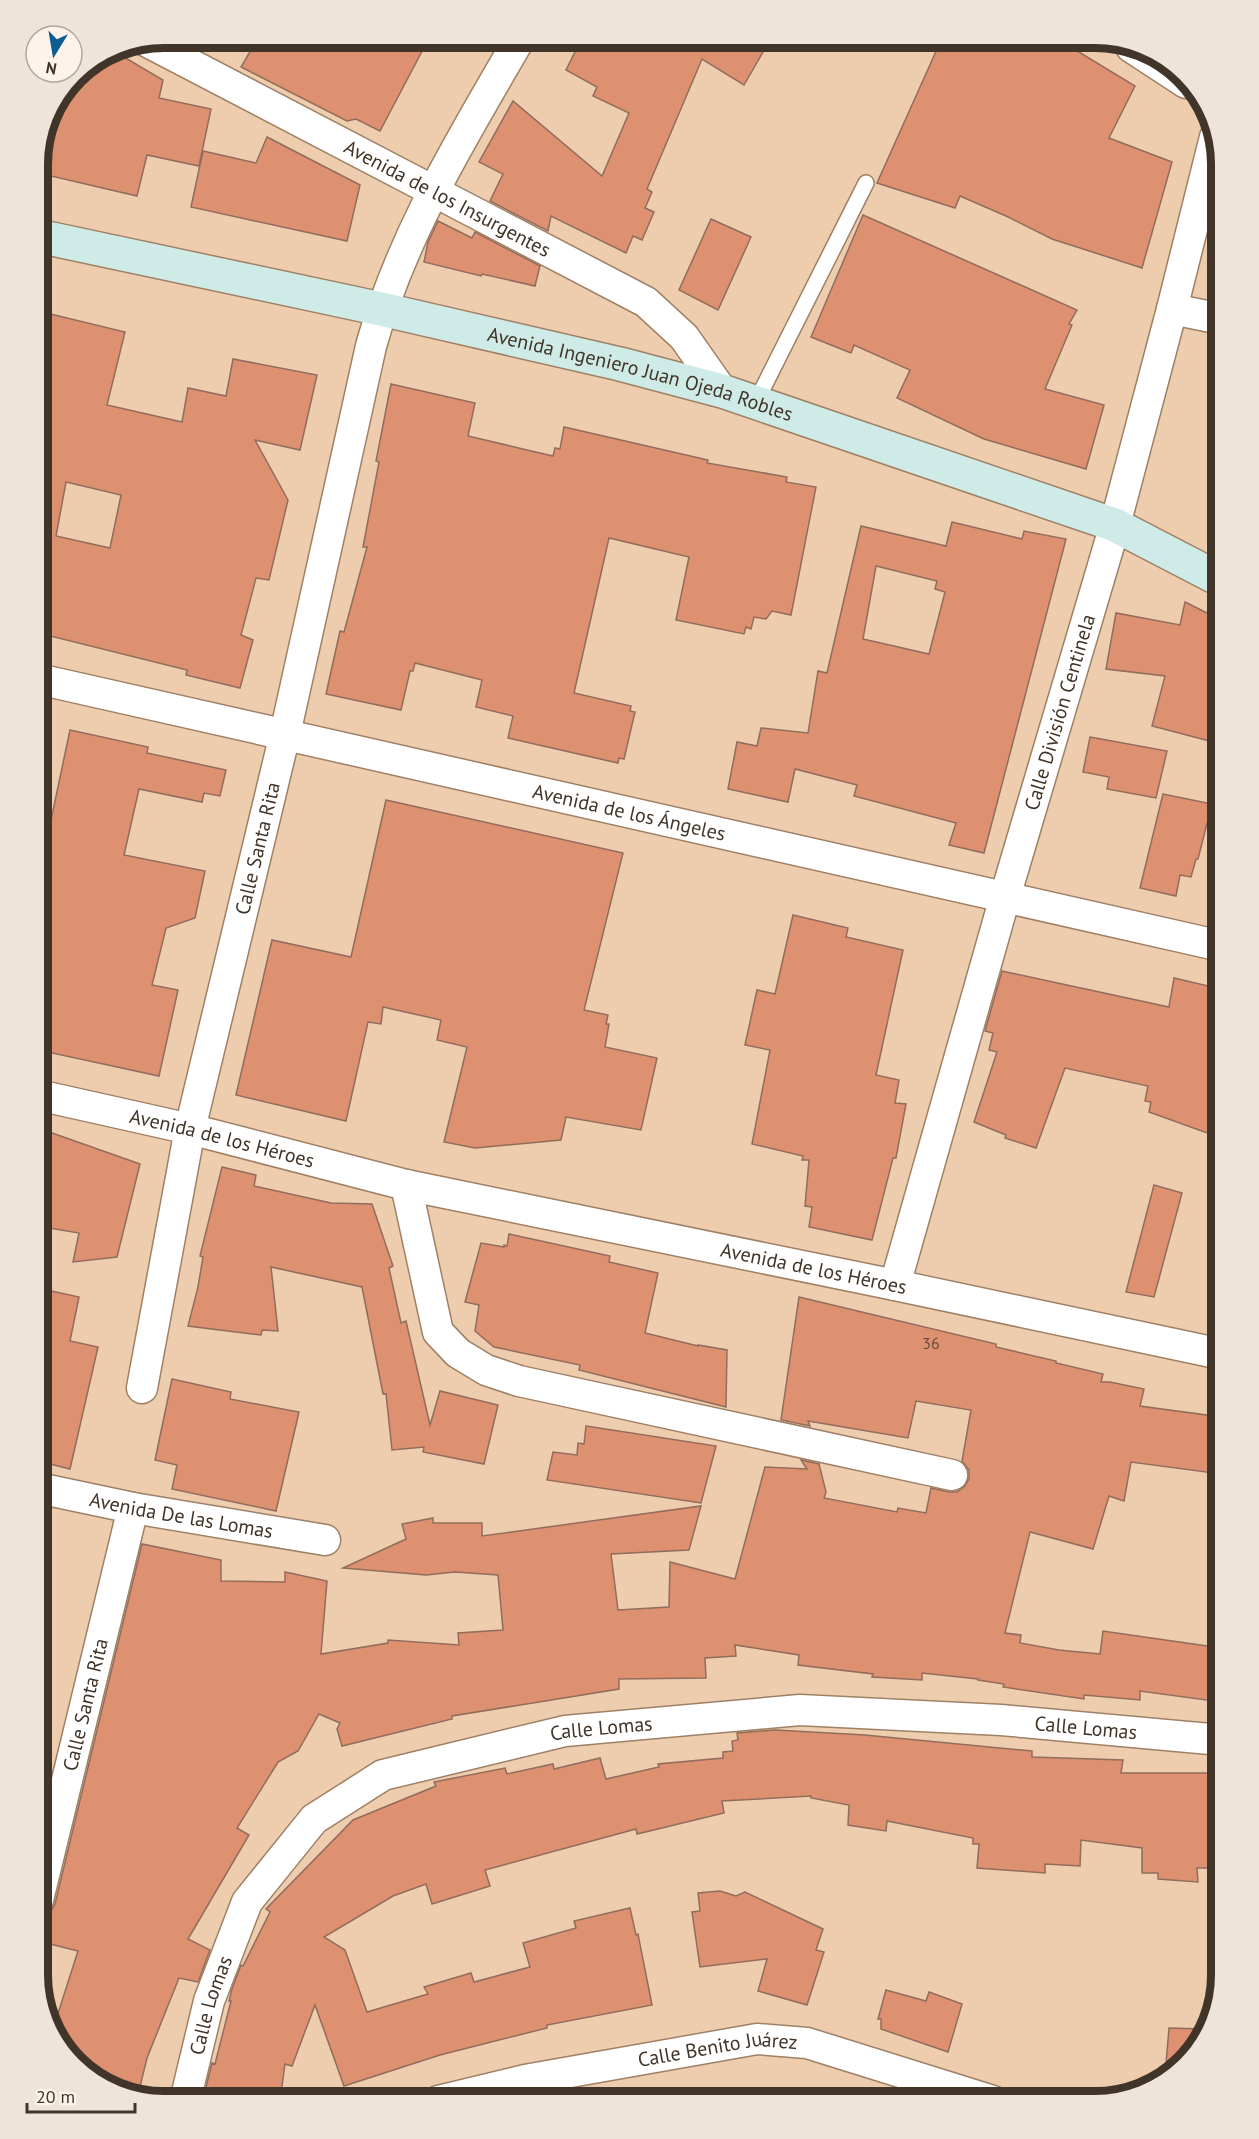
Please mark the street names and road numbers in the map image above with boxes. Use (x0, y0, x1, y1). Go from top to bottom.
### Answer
street label: Avenida de los Insurgentes (340, 134, 555, 263)
street label: Avenida Ingeniero Juan Ojeda Robles (485, 321, 796, 427)
street label: Calle División Centinela (1018, 611, 1101, 813)
street label: Avenida de los Ángeles (530, 778, 728, 847)
street label: Calle Santa Rita (229, 779, 286, 917)
street label: Avenida de los Héroes (127, 1103, 317, 1174)
street label: Avenida de los Héroes (718, 1237, 909, 1300)
street label: Avenida De las Lomas (87, 1486, 275, 1544)
street label: Calle Santa Rita (57, 1636, 114, 1774)
street label: Calle Lomas (547, 1710, 654, 1747)
street label: Calle Lomas (1034, 1710, 1138, 1745)
street label: Calle Lomas (183, 1952, 238, 2058)
street label: Calle Benito Juárez (636, 2025, 798, 2073)

